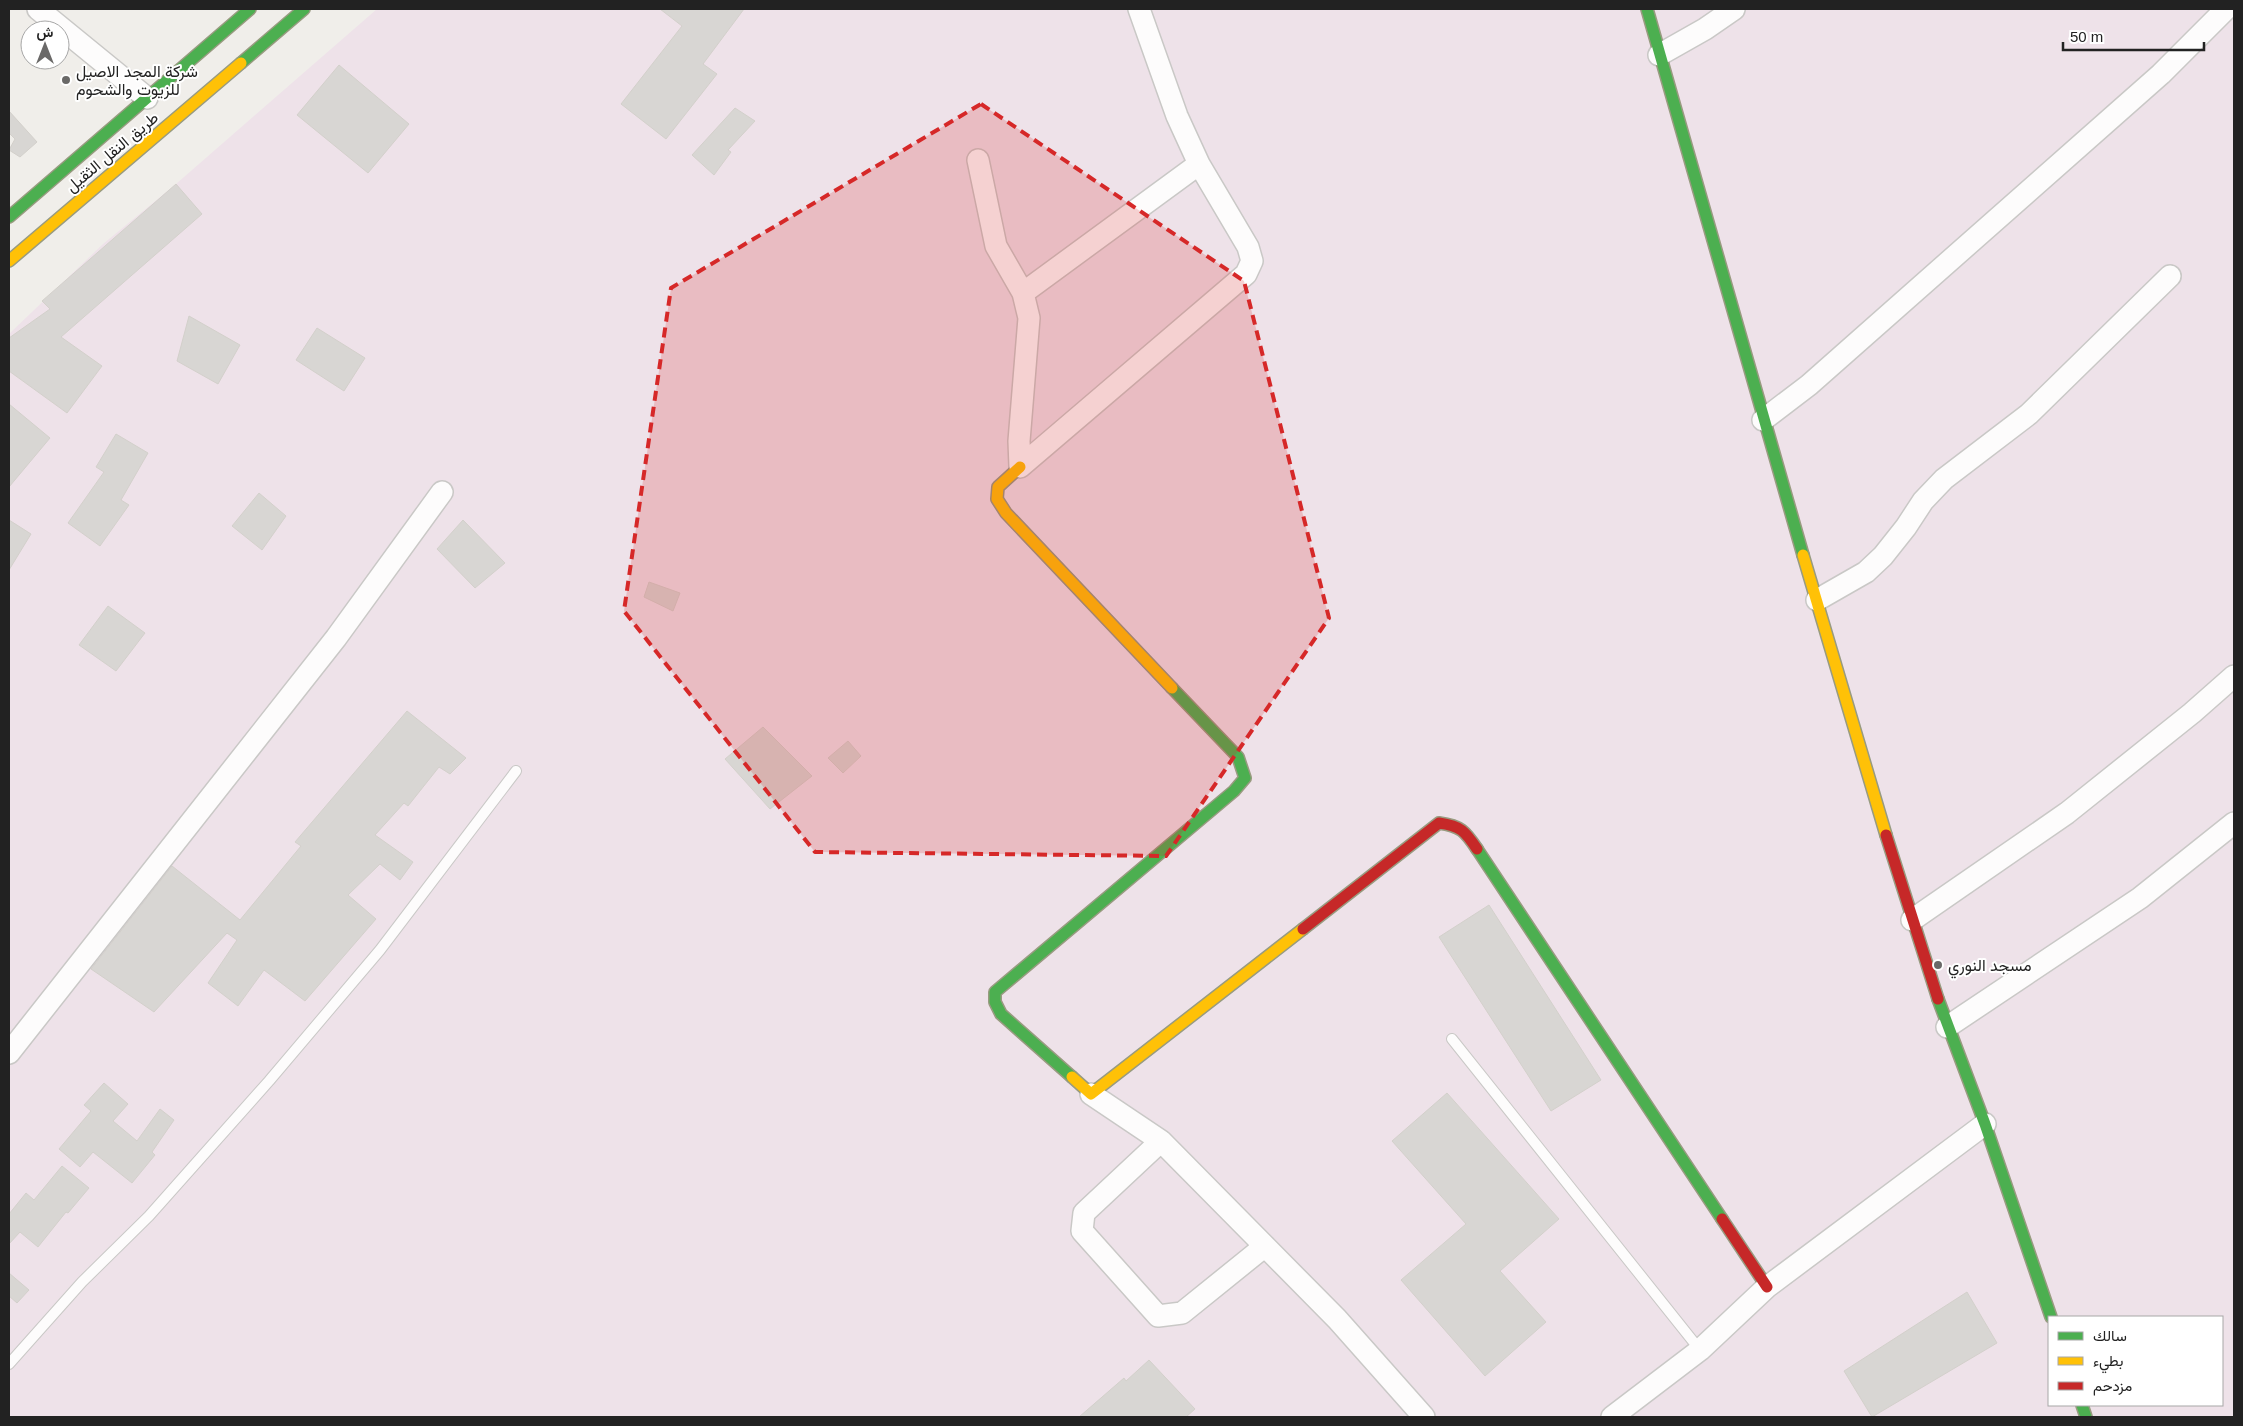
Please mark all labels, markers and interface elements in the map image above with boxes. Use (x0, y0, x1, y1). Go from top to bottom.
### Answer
north arrow (20, 20, 70, 70)
scale bar (2063, 20, 2204, 52)
text: ش (37, 24, 54, 41)
text: 50 m (2070, 28, 2103, 45)
place label: شركة المجد الاصيل للزيوت والشحوم (76, 63, 198, 100)
marker: شركة المجد الاصيل للزيوت والشحوم (60, 74, 72, 86)
street label: طريق النقل الثقيل (63, 109, 163, 197)
place label: مسجد النوري (1948, 957, 2032, 979)
marker: مسجد النوري (1932, 959, 1944, 971)
legend (2048, 1316, 2223, 1406)
text: سالك (2093, 1327, 2127, 1344)
text: بطيء (2093, 1352, 2123, 1374)
text: مزدحم (2093, 1377, 2132, 1396)

